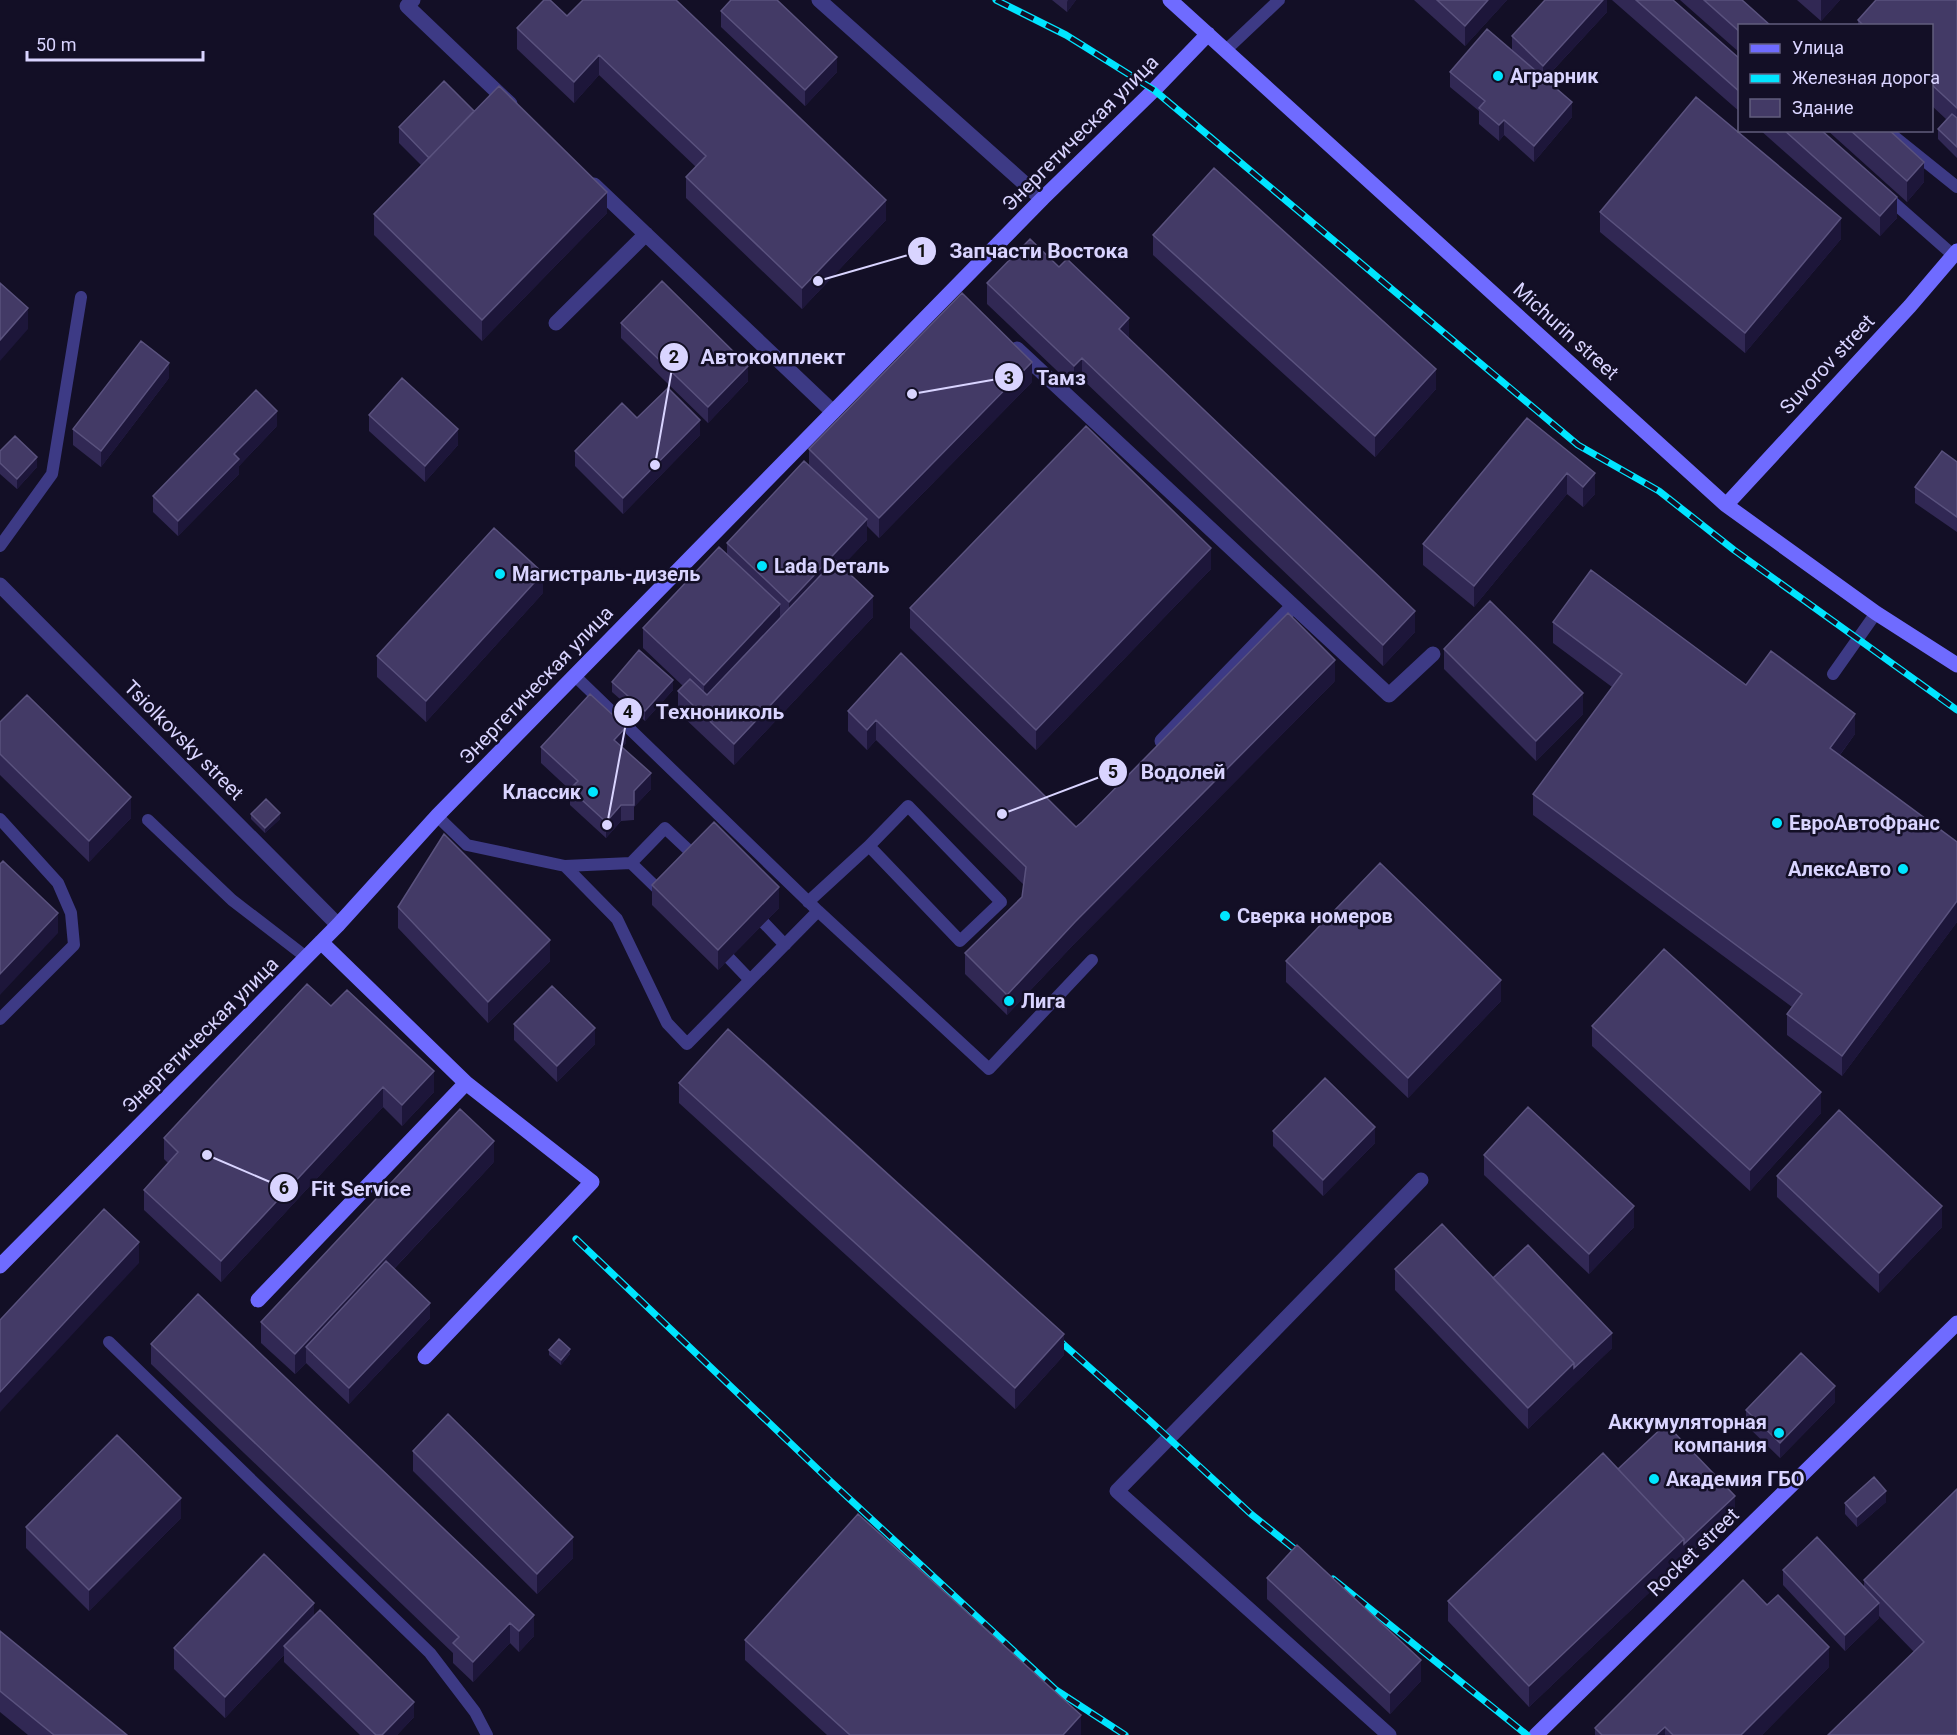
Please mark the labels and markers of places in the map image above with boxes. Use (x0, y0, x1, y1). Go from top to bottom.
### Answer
place label: Аграрник (1510, 64, 1599, 88)
marker: Аграрник (1491, 69, 1505, 83)
callout: Запчасти Востока (907, 231, 1140, 270)
callout: Автокомплект (659, 337, 858, 376)
callout: Тамз (994, 358, 1098, 397)
place label: Lada Dеталь (774, 554, 889, 578)
marker: Lada Dеталь (755, 559, 769, 573)
place label: Магистраль-дизель (512, 562, 700, 586)
marker: Магистраль-дизель (493, 567, 507, 581)
callout: Технониколь (613, 693, 796, 732)
callout: Водолей (1098, 752, 1237, 791)
place label: Классик (503, 780, 582, 804)
marker: Классик (586, 785, 600, 799)
place label: ЕвроАвтоФранс (1789, 811, 1940, 835)
marker: ЕвроАвтоФранс (1770, 816, 1784, 830)
place label: АлексАвто (1788, 857, 1891, 881)
marker: АлексАвто (1896, 862, 1910, 876)
place label: Сверка номеров (1237, 904, 1393, 928)
marker: Сверка номеров (1218, 909, 1232, 923)
place label: Лига (1021, 989, 1066, 1013)
marker: Лига (1002, 994, 1016, 1008)
callout: Fit Service (269, 1169, 424, 1208)
place label: Аккумуляторная компания (1608, 1410, 1767, 1457)
marker: Аккумуляторная компания (1772, 1426, 1786, 1440)
place label: Академия ГБО (1666, 1467, 1805, 1491)
marker: Академия ГБО (1647, 1472, 1661, 1486)

